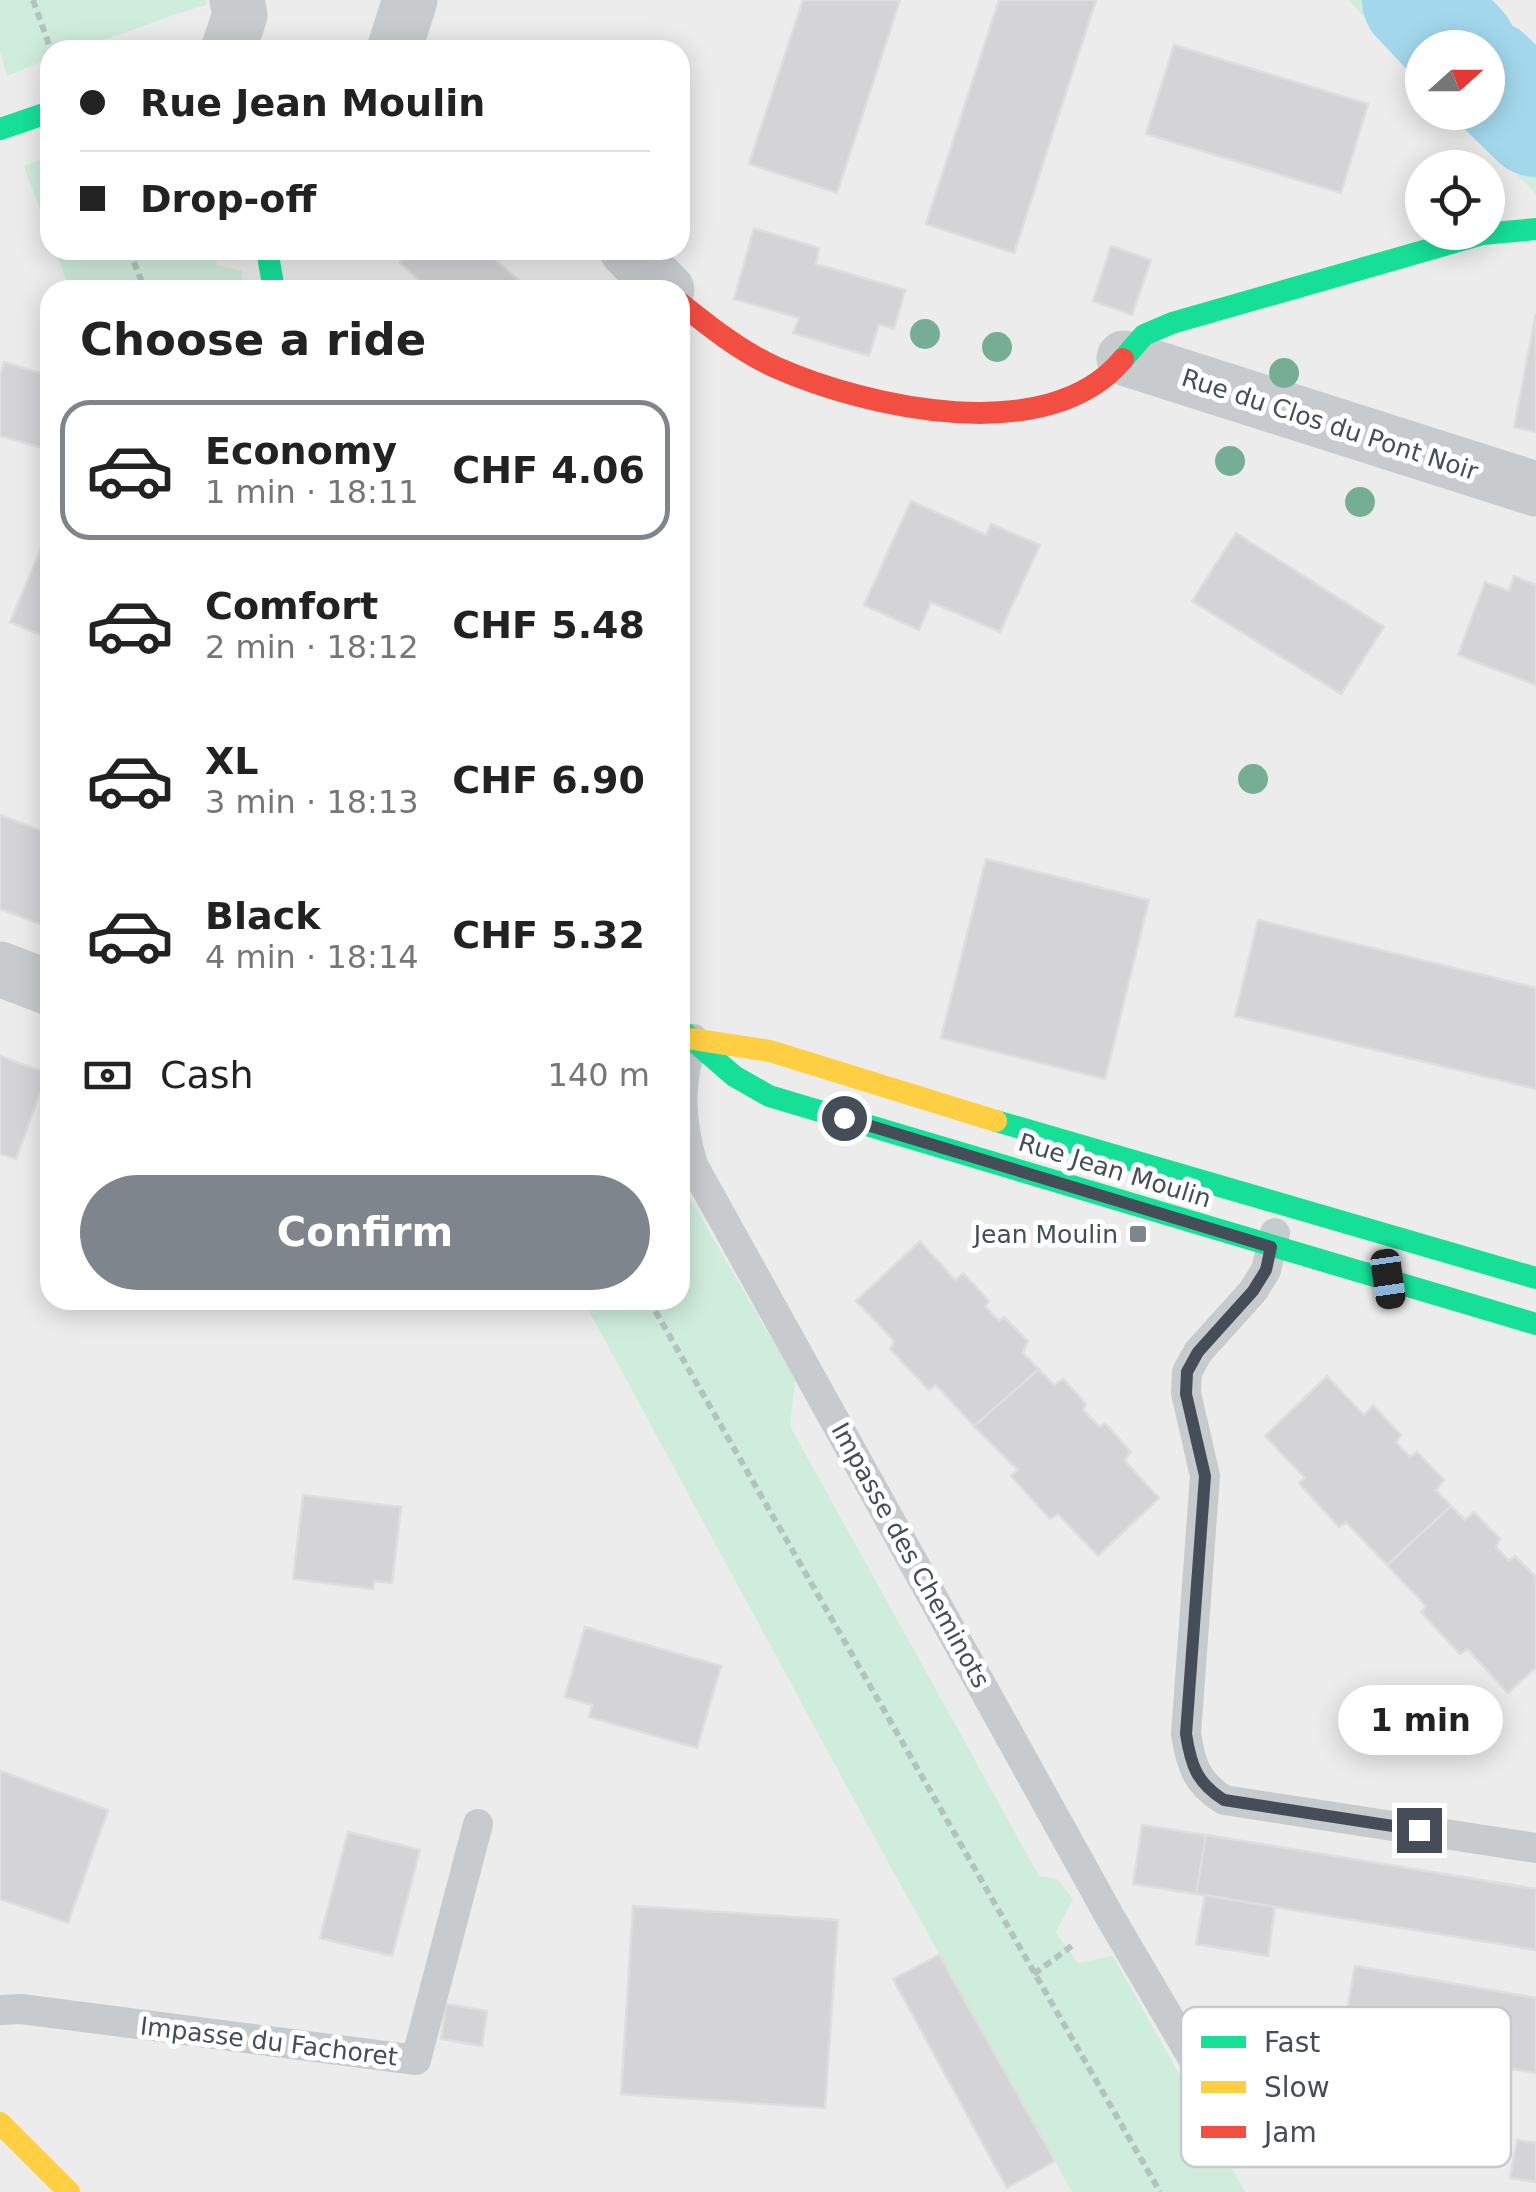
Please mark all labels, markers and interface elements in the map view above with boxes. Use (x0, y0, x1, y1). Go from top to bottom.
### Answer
north arrow (1405, 30, 1505, 130)
map controls (1405, 30, 1505, 250)
text: Rue Jean Moulin (140, 81, 485, 125)
button: locate (1405, 150, 1505, 250)
text: Drop-off (140, 177, 316, 221)
text: Choose a ride (80, 313, 426, 366)
street label: Rue du Clos du Pont Noir (1178, 363, 1482, 486)
icon: car (85, 425, 175, 515)
text: Economy (205, 429, 397, 473)
text: CHF 4.06 (452, 448, 645, 492)
text: 1 min · 18:11 (205, 473, 419, 511)
icon: car (85, 580, 175, 670)
text: Comfort (205, 584, 378, 628)
text: CHF 5.48 (452, 603, 645, 647)
text: 2 min · 18:12 (205, 628, 419, 666)
icon: car (85, 735, 175, 825)
text: XL (205, 739, 259, 783)
text: CHF 6.90 (452, 758, 645, 802)
text: 3 min · 18:13 (205, 783, 419, 821)
icon: car (85, 890, 175, 980)
text: Black (205, 894, 320, 938)
text: CHF 5.32 (452, 913, 645, 957)
text: 4 min · 18:14 (205, 938, 419, 976)
icon: cash (80, 1048, 135, 1103)
text: Cash (160, 1053, 254, 1097)
text: 140 m (548, 1056, 650, 1094)
route start (822, 1096, 867, 1141)
street label: Rue Jean Moulin (1015, 1127, 1215, 1214)
button: Confirm (80, 1175, 650, 1290)
place label: Jean Moulin (972, 1220, 1118, 1249)
marker: Jean Moulin (1127, 1223, 1149, 1245)
car (1369, 1247, 1407, 1311)
street label: Impasse des Cheminots (826, 1418, 996, 1693)
callout: 1 min (1336, 1685, 1502, 1755)
text: 1 min (1370, 1701, 1471, 1739)
route end (1397, 1808, 1442, 1853)
legend (1181, 2007, 1511, 2167)
street label: Impasse du Fachoret (139, 2011, 400, 2072)
text: Fast (1264, 2026, 1320, 2059)
text: Slow (1264, 2071, 1330, 2104)
text: Jam (1262, 2116, 1317, 2149)

